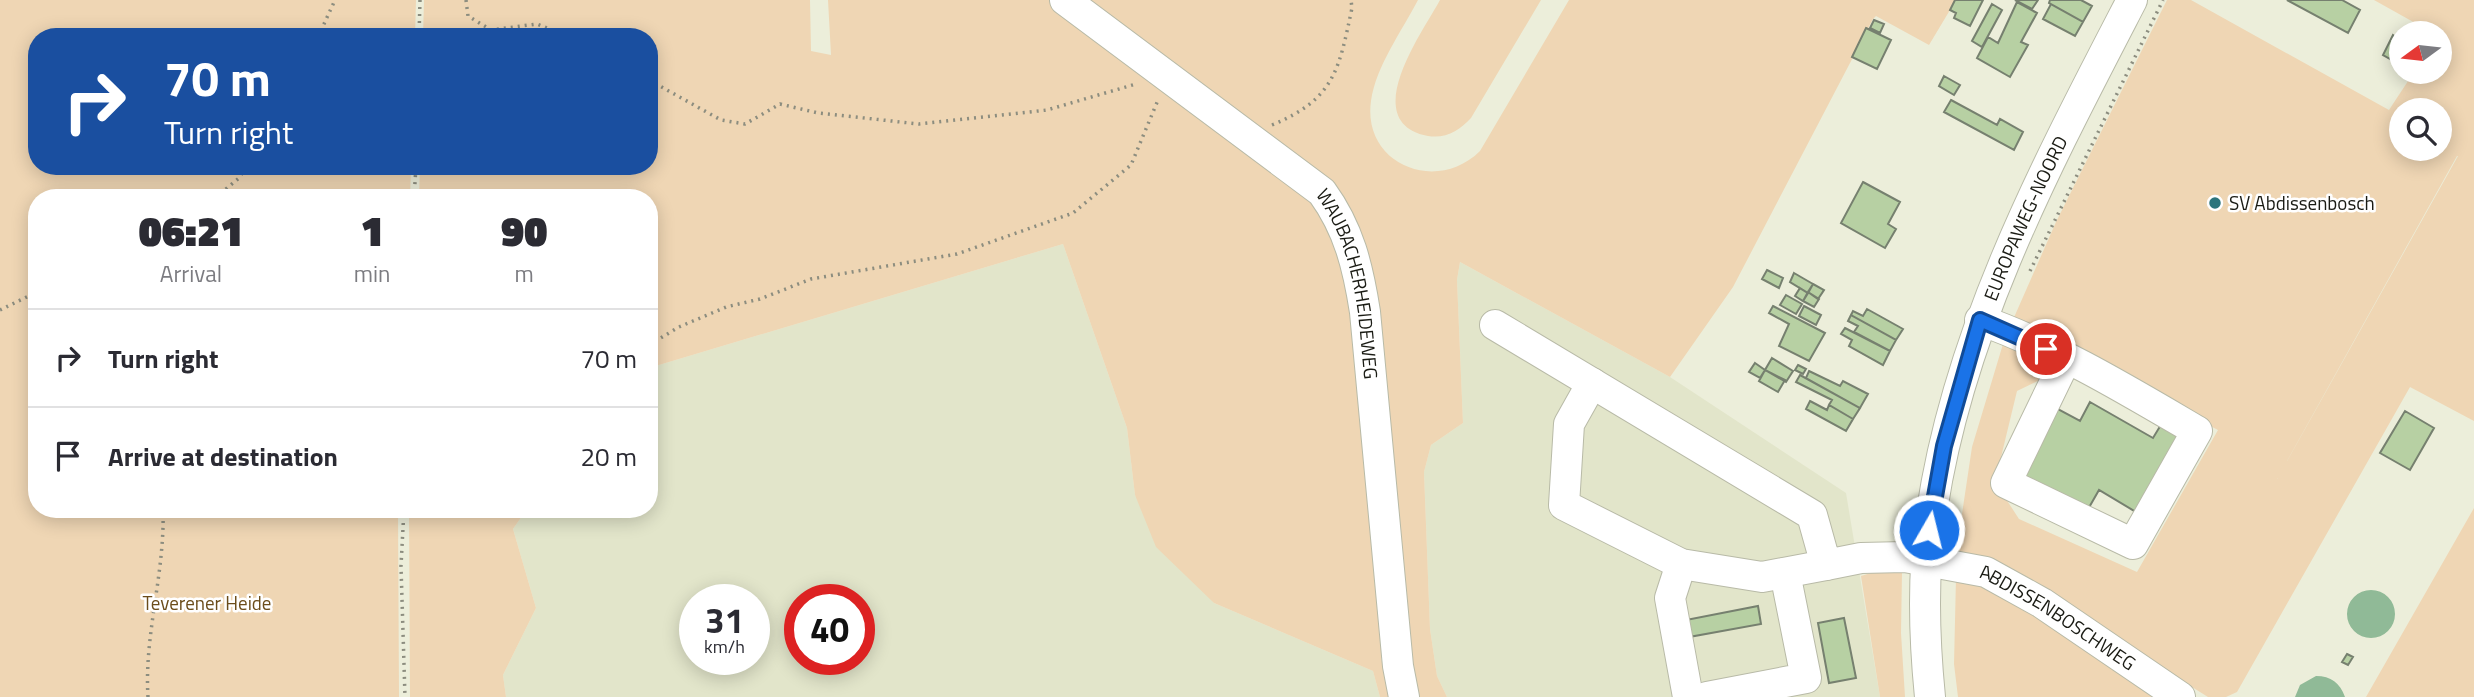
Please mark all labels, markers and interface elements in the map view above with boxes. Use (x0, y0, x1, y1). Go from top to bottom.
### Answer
north arrow (2389, 21, 2452, 84)
map controls (2389, 21, 2452, 161)
text: 70 m (164, 40, 271, 115)
icon: right (49, 56, 140, 147)
button: search (2389, 98, 2452, 161)
text: Turn right (164, 108, 293, 156)
street label: EUROPAWEG-NOORD (1976, 131, 2074, 305)
street label: WAUBACHERHEIDEWEG (1310, 182, 1386, 380)
place label: SV Abdissenbosch (2229, 188, 2375, 217)
marker: SV Abdissenbosch (2207, 195, 2223, 211)
text: 06:21 (139, 198, 243, 262)
text: 1 (361, 198, 384, 262)
text: 90 (501, 198, 547, 262)
text: Arrival (160, 256, 222, 291)
text: min (354, 256, 390, 291)
text: m (515, 256, 534, 291)
pin (2016, 319, 2076, 379)
icon: arrive (2027, 330, 2065, 368)
icon: right (49, 339, 87, 377)
text: Turn right (108, 339, 219, 378)
text: 70 m (580, 339, 637, 378)
icon: arrive (49, 437, 87, 475)
text: Arrive at destination (108, 437, 338, 476)
text: 20 m (580, 437, 637, 476)
position arrow (1892, 493, 1966, 567)
street label: ABDISSENBOSCHWEG (1978, 556, 2142, 677)
speed limit sign: 40 (784, 584, 875, 675)
park label: Teverener Heide (143, 588, 271, 617)
text: 31 (705, 593, 744, 647)
text: km/h (704, 633, 745, 660)

